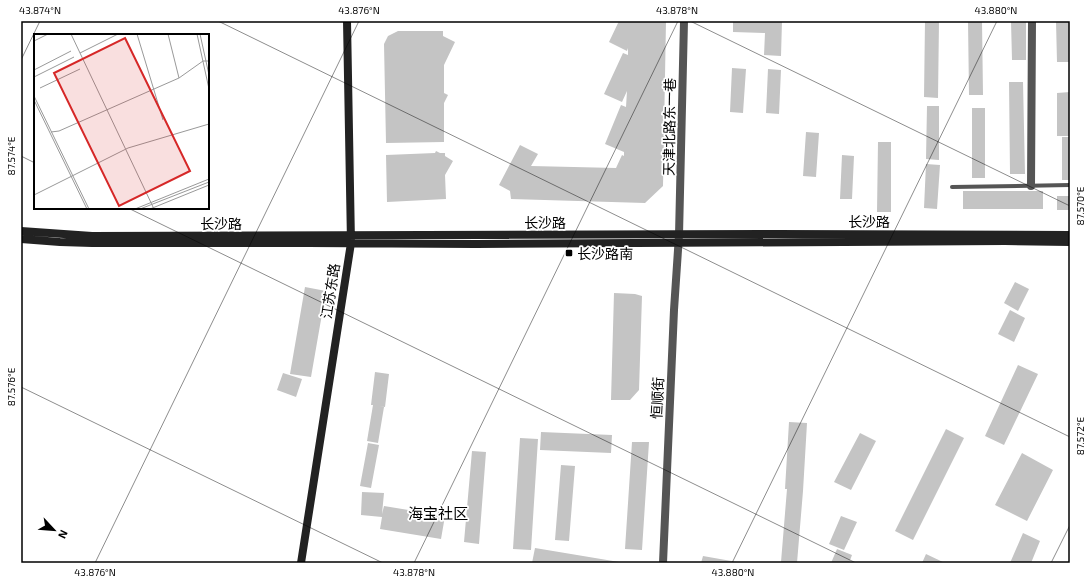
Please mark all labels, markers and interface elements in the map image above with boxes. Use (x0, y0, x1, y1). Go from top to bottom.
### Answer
text: 43.874°N (19, 4, 61, 16)
text: 43.876°N (338, 4, 380, 16)
text: 43.878°N (656, 4, 698, 16)
text: 43.880°N (975, 4, 1017, 16)
inset map (34, 34, 209, 209)
street label: 天津北路东一巷 (660, 78, 678, 176)
text: 87.574°E (5, 136, 17, 175)
text: 87.570°E (1074, 186, 1086, 225)
street label: 长沙路 (848, 213, 890, 230)
street label: 长沙路 (524, 214, 566, 231)
street label: 长沙路 (200, 215, 242, 232)
place label: 长沙路南 (577, 245, 633, 262)
marker: 长沙路南 (564, 248, 574, 258)
street label: 江苏东路 (317, 262, 343, 320)
text: 87.576°E (5, 367, 17, 406)
street label: 恒顺街 (647, 377, 667, 419)
text: 87.572°E (1074, 416, 1086, 455)
district label: 海宝社区 (408, 504, 468, 522)
north arrow (34, 510, 74, 550)
text: N (56, 528, 71, 541)
text: 43.876°N (74, 566, 116, 578)
text: 43.878°N (393, 566, 435, 578)
text: 43.880°N (712, 566, 754, 578)

